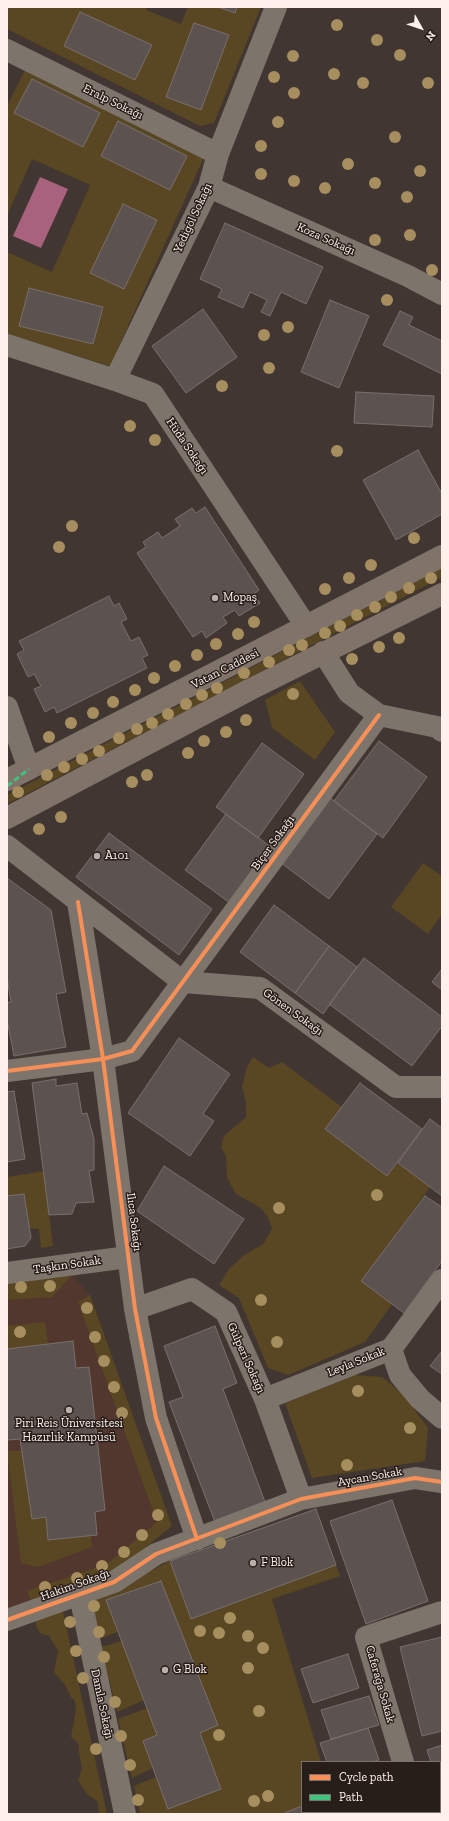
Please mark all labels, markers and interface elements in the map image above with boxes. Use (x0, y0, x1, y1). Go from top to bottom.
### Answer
north arrow (401, 8, 441, 48)
text: N (423, 29, 438, 43)
street label: Eralp Sokağı (81, 81, 145, 123)
street label: Yedigöl Sokağı (171, 181, 215, 255)
street label: Koza Sokağı (295, 220, 357, 258)
street label: Hüda Sokağı (163, 415, 211, 477)
place label: Mopaş (223, 591, 257, 605)
marker: Mopaş (210, 593, 220, 603)
street label: Vatan Caddesi (189, 646, 261, 692)
street label: Biçer Sokağı (248, 813, 298, 873)
place label: A101 (105, 849, 129, 863)
marker: A101 (92, 851, 102, 861)
street label: Gönen Sokağı (260, 985, 326, 1039)
street label: Ilıca Sokağı (123, 1192, 145, 1252)
street label: Taşkın Sokak (32, 1253, 102, 1277)
street label: Gülperi Sokağı (224, 1320, 268, 1396)
street label: Leyla Sokak (325, 1344, 387, 1380)
marker: Piri Reis Üniversitesi Hazırlık Kampüsü (64, 1405, 74, 1415)
place label: Piri Reis Üniversitesi Hazırlık Kampüsü (15, 1417, 123, 1445)
street label: Aycan Sokak (337, 1464, 403, 1490)
place label: F Blok (261, 1556, 293, 1570)
marker: F Blok (248, 1558, 258, 1568)
street label: Hakim Sokağı (39, 1566, 111, 1604)
street label: Caferağa Sokak (362, 1644, 398, 1724)
place label: G Blok (173, 1663, 207, 1677)
marker: G Blok (160, 1665, 170, 1675)
street label: Damla Sokağı (88, 1668, 116, 1740)
legend (301, 1761, 441, 1813)
text: Cycle path (339, 1770, 393, 1784)
text: Path (339, 1790, 363, 1804)

